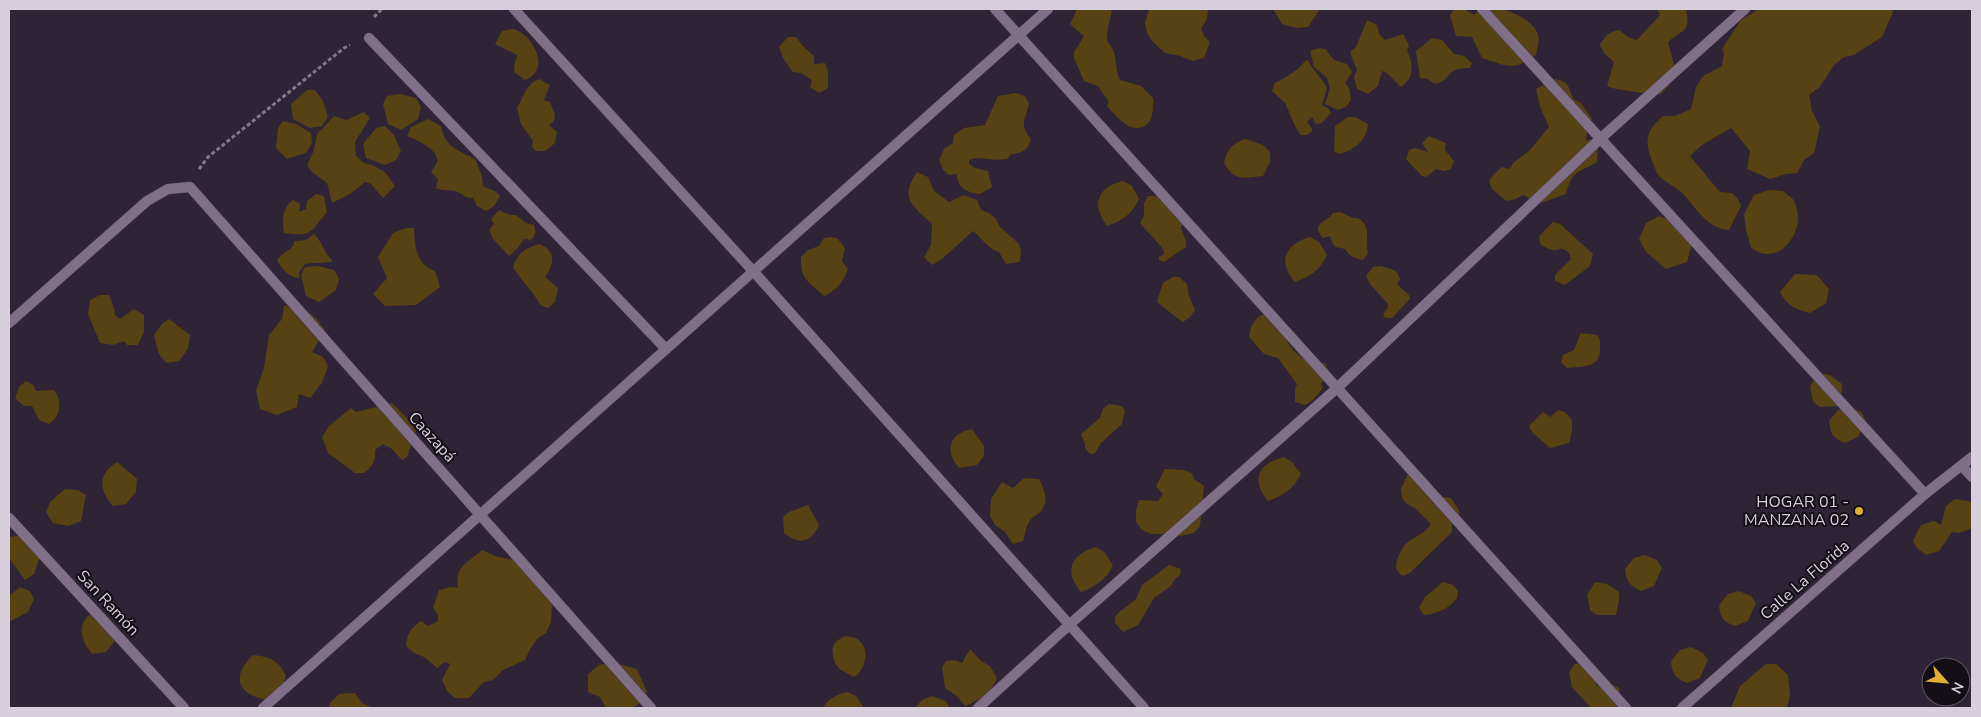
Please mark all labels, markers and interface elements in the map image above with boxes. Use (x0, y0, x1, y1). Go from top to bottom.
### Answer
street label: Caazapá (403, 407, 461, 467)
place label: HOGAR 01 - MANZANA 02 (1744, 491, 1849, 531)
marker: HOGAR 01 - MANZANA 02 (1853, 505, 1865, 517)
street label: Calle La Florida (1756, 535, 1854, 625)
street label: San Ramón (72, 565, 144, 641)
north arrow (1921, 657, 1971, 707)
text: N (1946, 679, 1968, 697)

